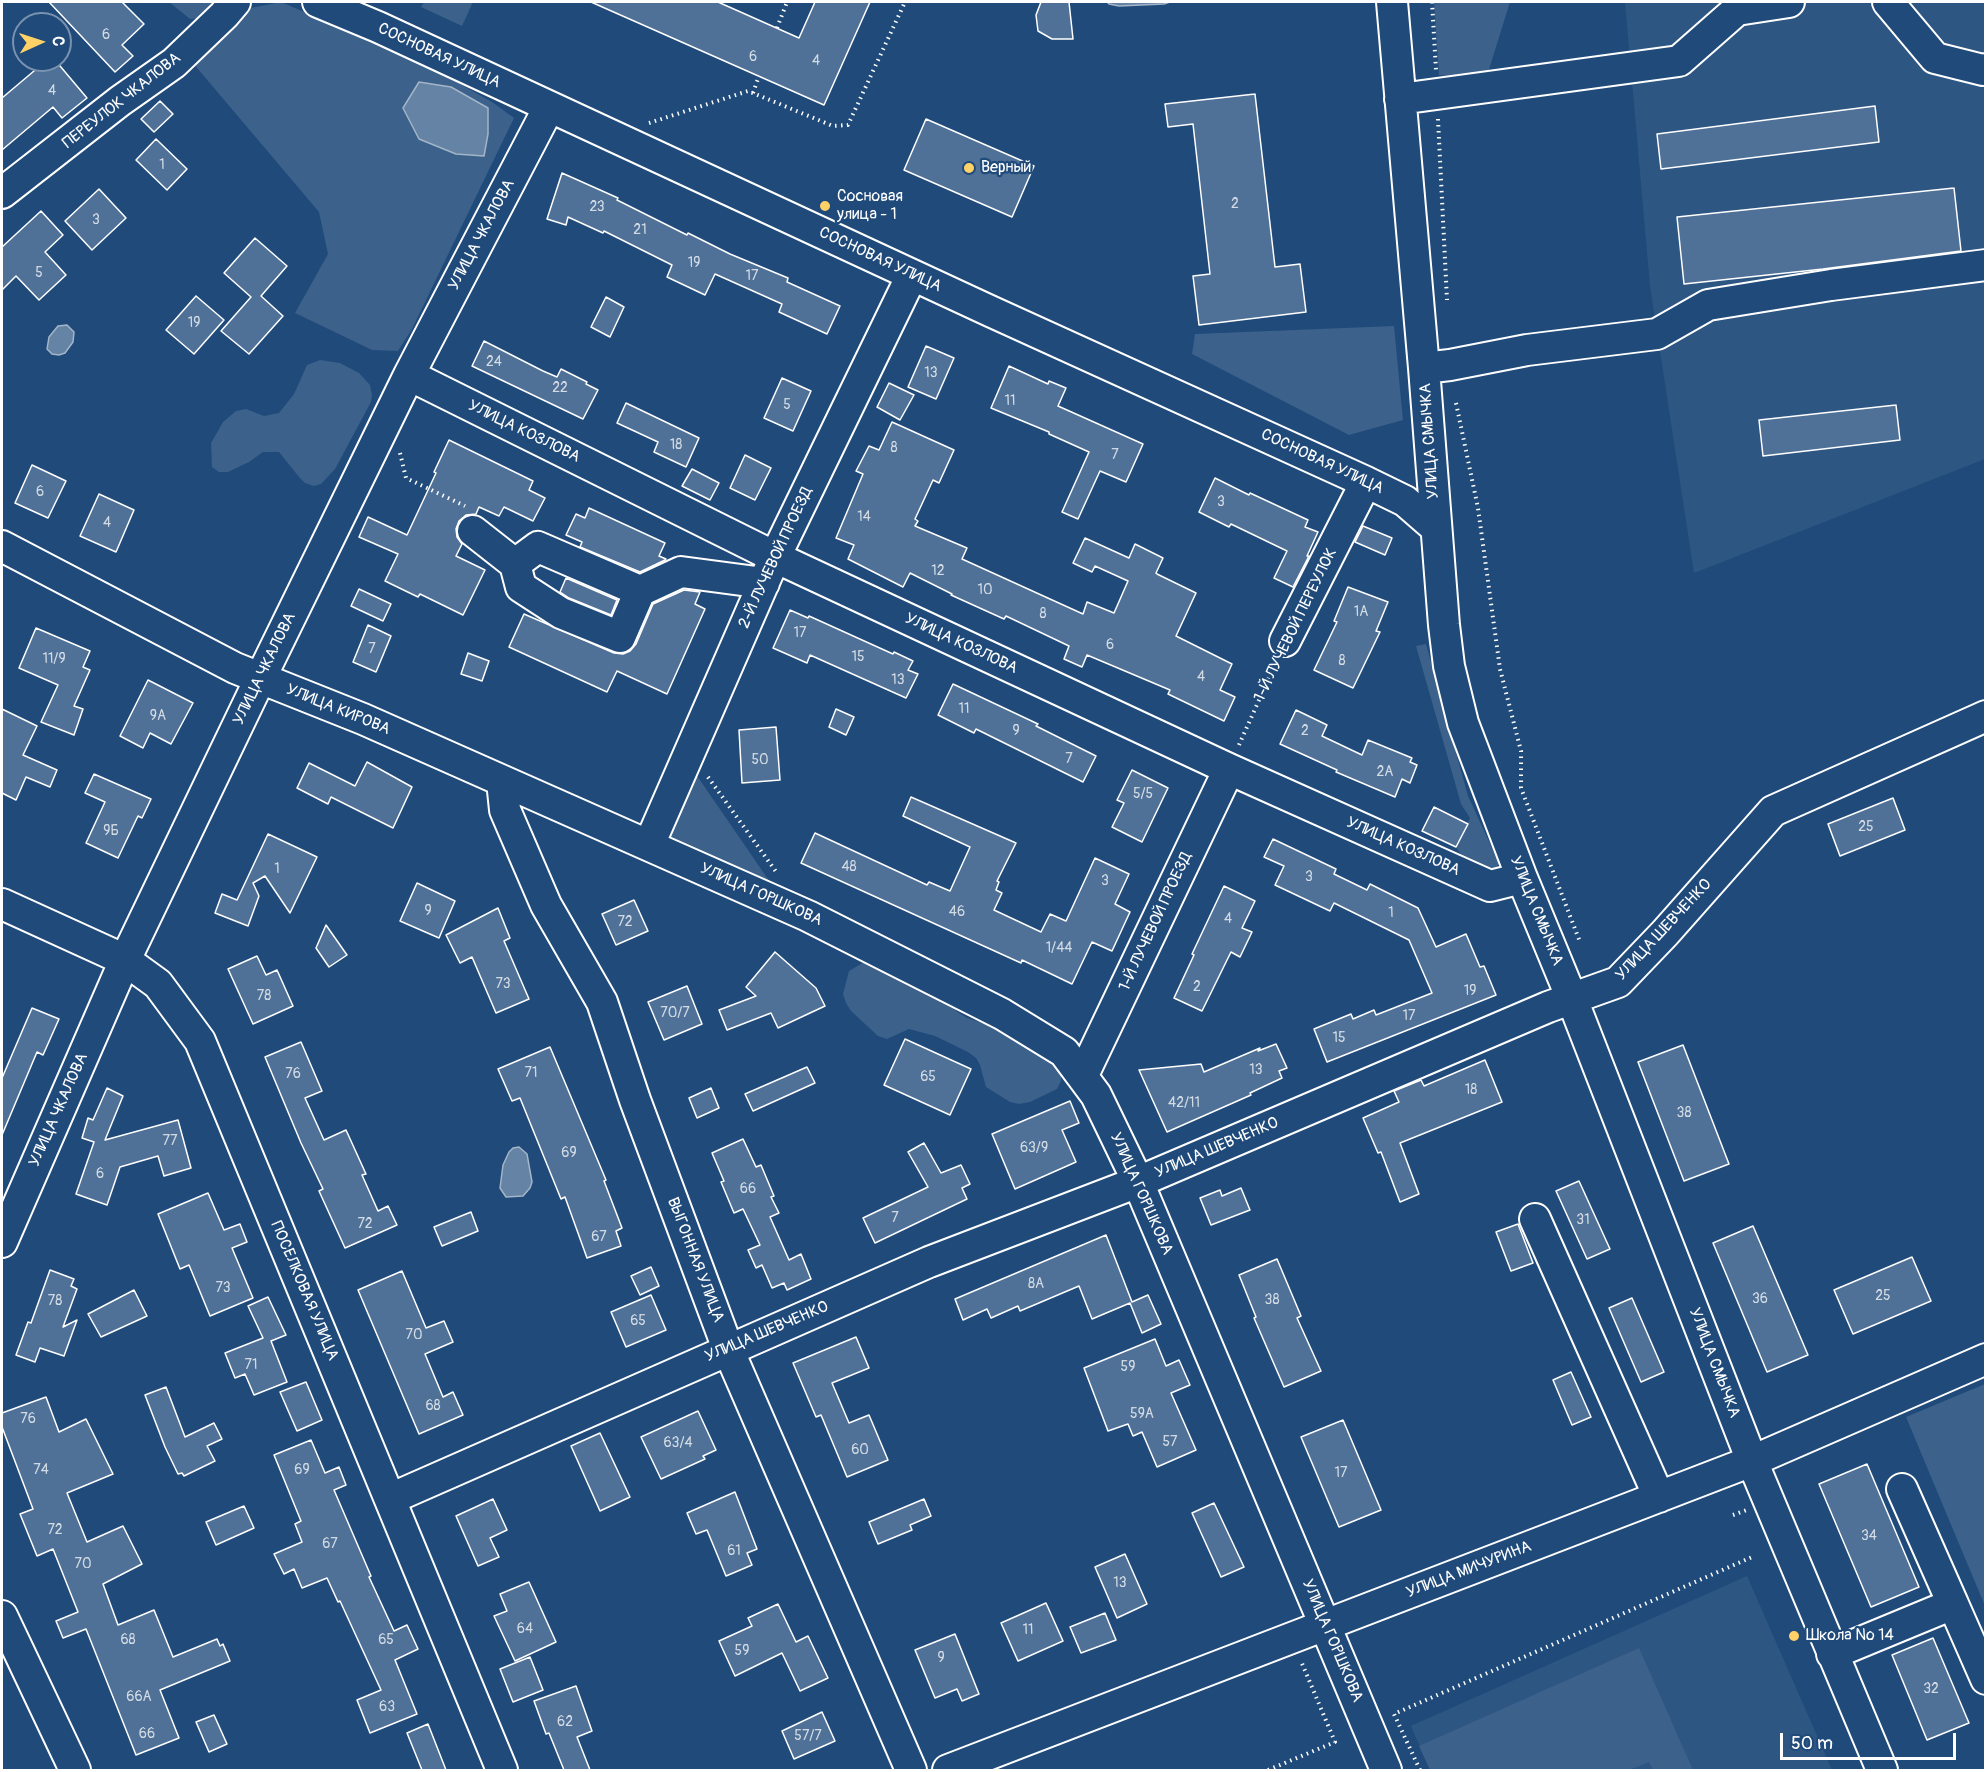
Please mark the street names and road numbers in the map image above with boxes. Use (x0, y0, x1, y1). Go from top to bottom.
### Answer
street label: СОСНОВАЯ УЛИЦА (375, 19, 503, 93)
street label: ПЕРЕУЛОК ЧКАЛОВА (59, 49, 185, 153)
street label: УЛИЦА ЧКАЛОВА (445, 176, 519, 294)
street label: СОСНОВАЯ УЛИЦА (816, 223, 944, 297)
street label: УЛИЦА СМЫЧКА (1416, 382, 1444, 500)
street label: УЛИЦА КОЗЛОВА (465, 397, 583, 467)
street label: СОСНОВАЯ УЛИЦА (1258, 425, 1386, 499)
street label: 2-Й ЛУЧЕВОЙ ПРОЕЗД (735, 484, 817, 632)
street label: 1-Й ЛУЧЕВОЙ ПЕРЕУЛОК (1250, 545, 1342, 705)
street label: УЛИЦА КОЗЛОВА (902, 609, 1020, 679)
street label: УЛИЦА ЧКАЛОВА (230, 610, 300, 728)
street label: УЛИЦА КИРОВА (283, 680, 393, 740)
street label: УЛИЦА КОЗЛОВА (1343, 813, 1463, 881)
street label: 1-Й ЛУЧЕВОЙ ПРОЕЗД (1115, 850, 1197, 994)
street label: УЛИЦА СМЫЧКА (1505, 854, 1567, 968)
street label: УЛИЦА ГОРШКОВА (697, 859, 825, 931)
street label: УЛИЦА ШЕВЧЕНКО (1612, 875, 1716, 985)
street label: УЛИЦА ЧКАЛОВА (25, 1050, 93, 1170)
street label: УЛИЦА ШЕВЧЕНКО (1153, 1113, 1281, 1183)
street label: УЛИЦА ГОРШКОВА (1105, 1130, 1177, 1258)
street label: ВЫГОННАЯ УЛИЦА (662, 1195, 728, 1325)
street label: ПОСЕЛКОВАЯ УЛИЦА (266, 1218, 342, 1364)
street label: УЛИЦА ШЕВЧЕНКО (703, 1297, 831, 1367)
street label: УЛИЦА СМЫЧКА (1684, 1305, 1744, 1421)
street label: УЛИЦА МИЧУРИНА (1404, 1537, 1534, 1603)
street label: УЛИЦА ГОРШКОВА (1297, 1577, 1367, 1705)

